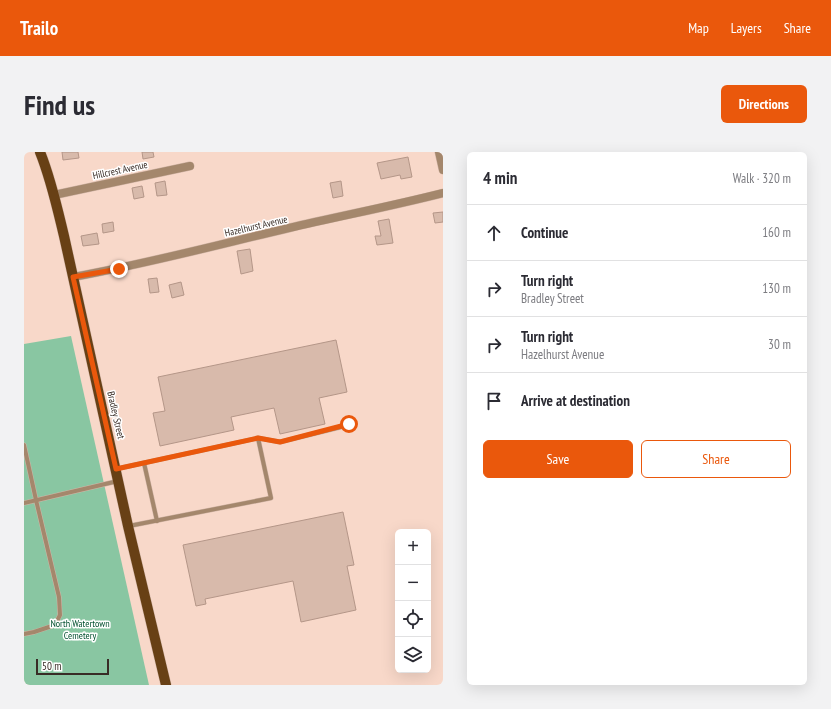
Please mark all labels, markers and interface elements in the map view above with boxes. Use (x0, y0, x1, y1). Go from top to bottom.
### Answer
text: Trailo (20, 16, 58, 40)
text: Map (688, 19, 709, 37)
text: Layers (731, 19, 762, 37)
text: Share (784, 19, 811, 37)
button: Directions (721, 85, 807, 123)
text: Find us (24, 86, 95, 123)
street label: Hillcrest Avenue (91, 158, 149, 182)
text: 4 min (483, 167, 517, 189)
text: Walk · 320 m (733, 170, 791, 187)
street label: Hazelhurst Avenue (223, 212, 289, 240)
icon: ahead (483, 222, 505, 244)
text: Continue (521, 223, 568, 242)
text: 160 m (762, 224, 791, 241)
route end (110, 260, 128, 278)
text: Turn right (521, 271, 573, 290)
icon: right (483, 278, 505, 300)
text: 130 m (762, 280, 791, 297)
text: Bradley Street (521, 290, 584, 307)
text: Turn right (521, 327, 573, 346)
icon: right (483, 334, 505, 356)
text: 30 m (768, 336, 791, 353)
text: Hazelhurst Avenue (521, 346, 604, 363)
street label: Bradley Street (104, 390, 128, 440)
icon: arrive (483, 390, 505, 412)
text: Arrive at destination (521, 391, 630, 410)
route start (340, 415, 358, 433)
button: Save (483, 440, 633, 478)
button: Share (641, 440, 791, 478)
map controls (395, 529, 431, 673)
button: + (395, 529, 431, 565)
button: − (395, 565, 431, 601)
button: locate (395, 601, 431, 637)
park label: North Watertown Cemetery (50, 617, 110, 642)
button: layers (395, 637, 431, 673)
scale bar (36, 657, 109, 676)
text: 50 m (42, 659, 61, 673)

